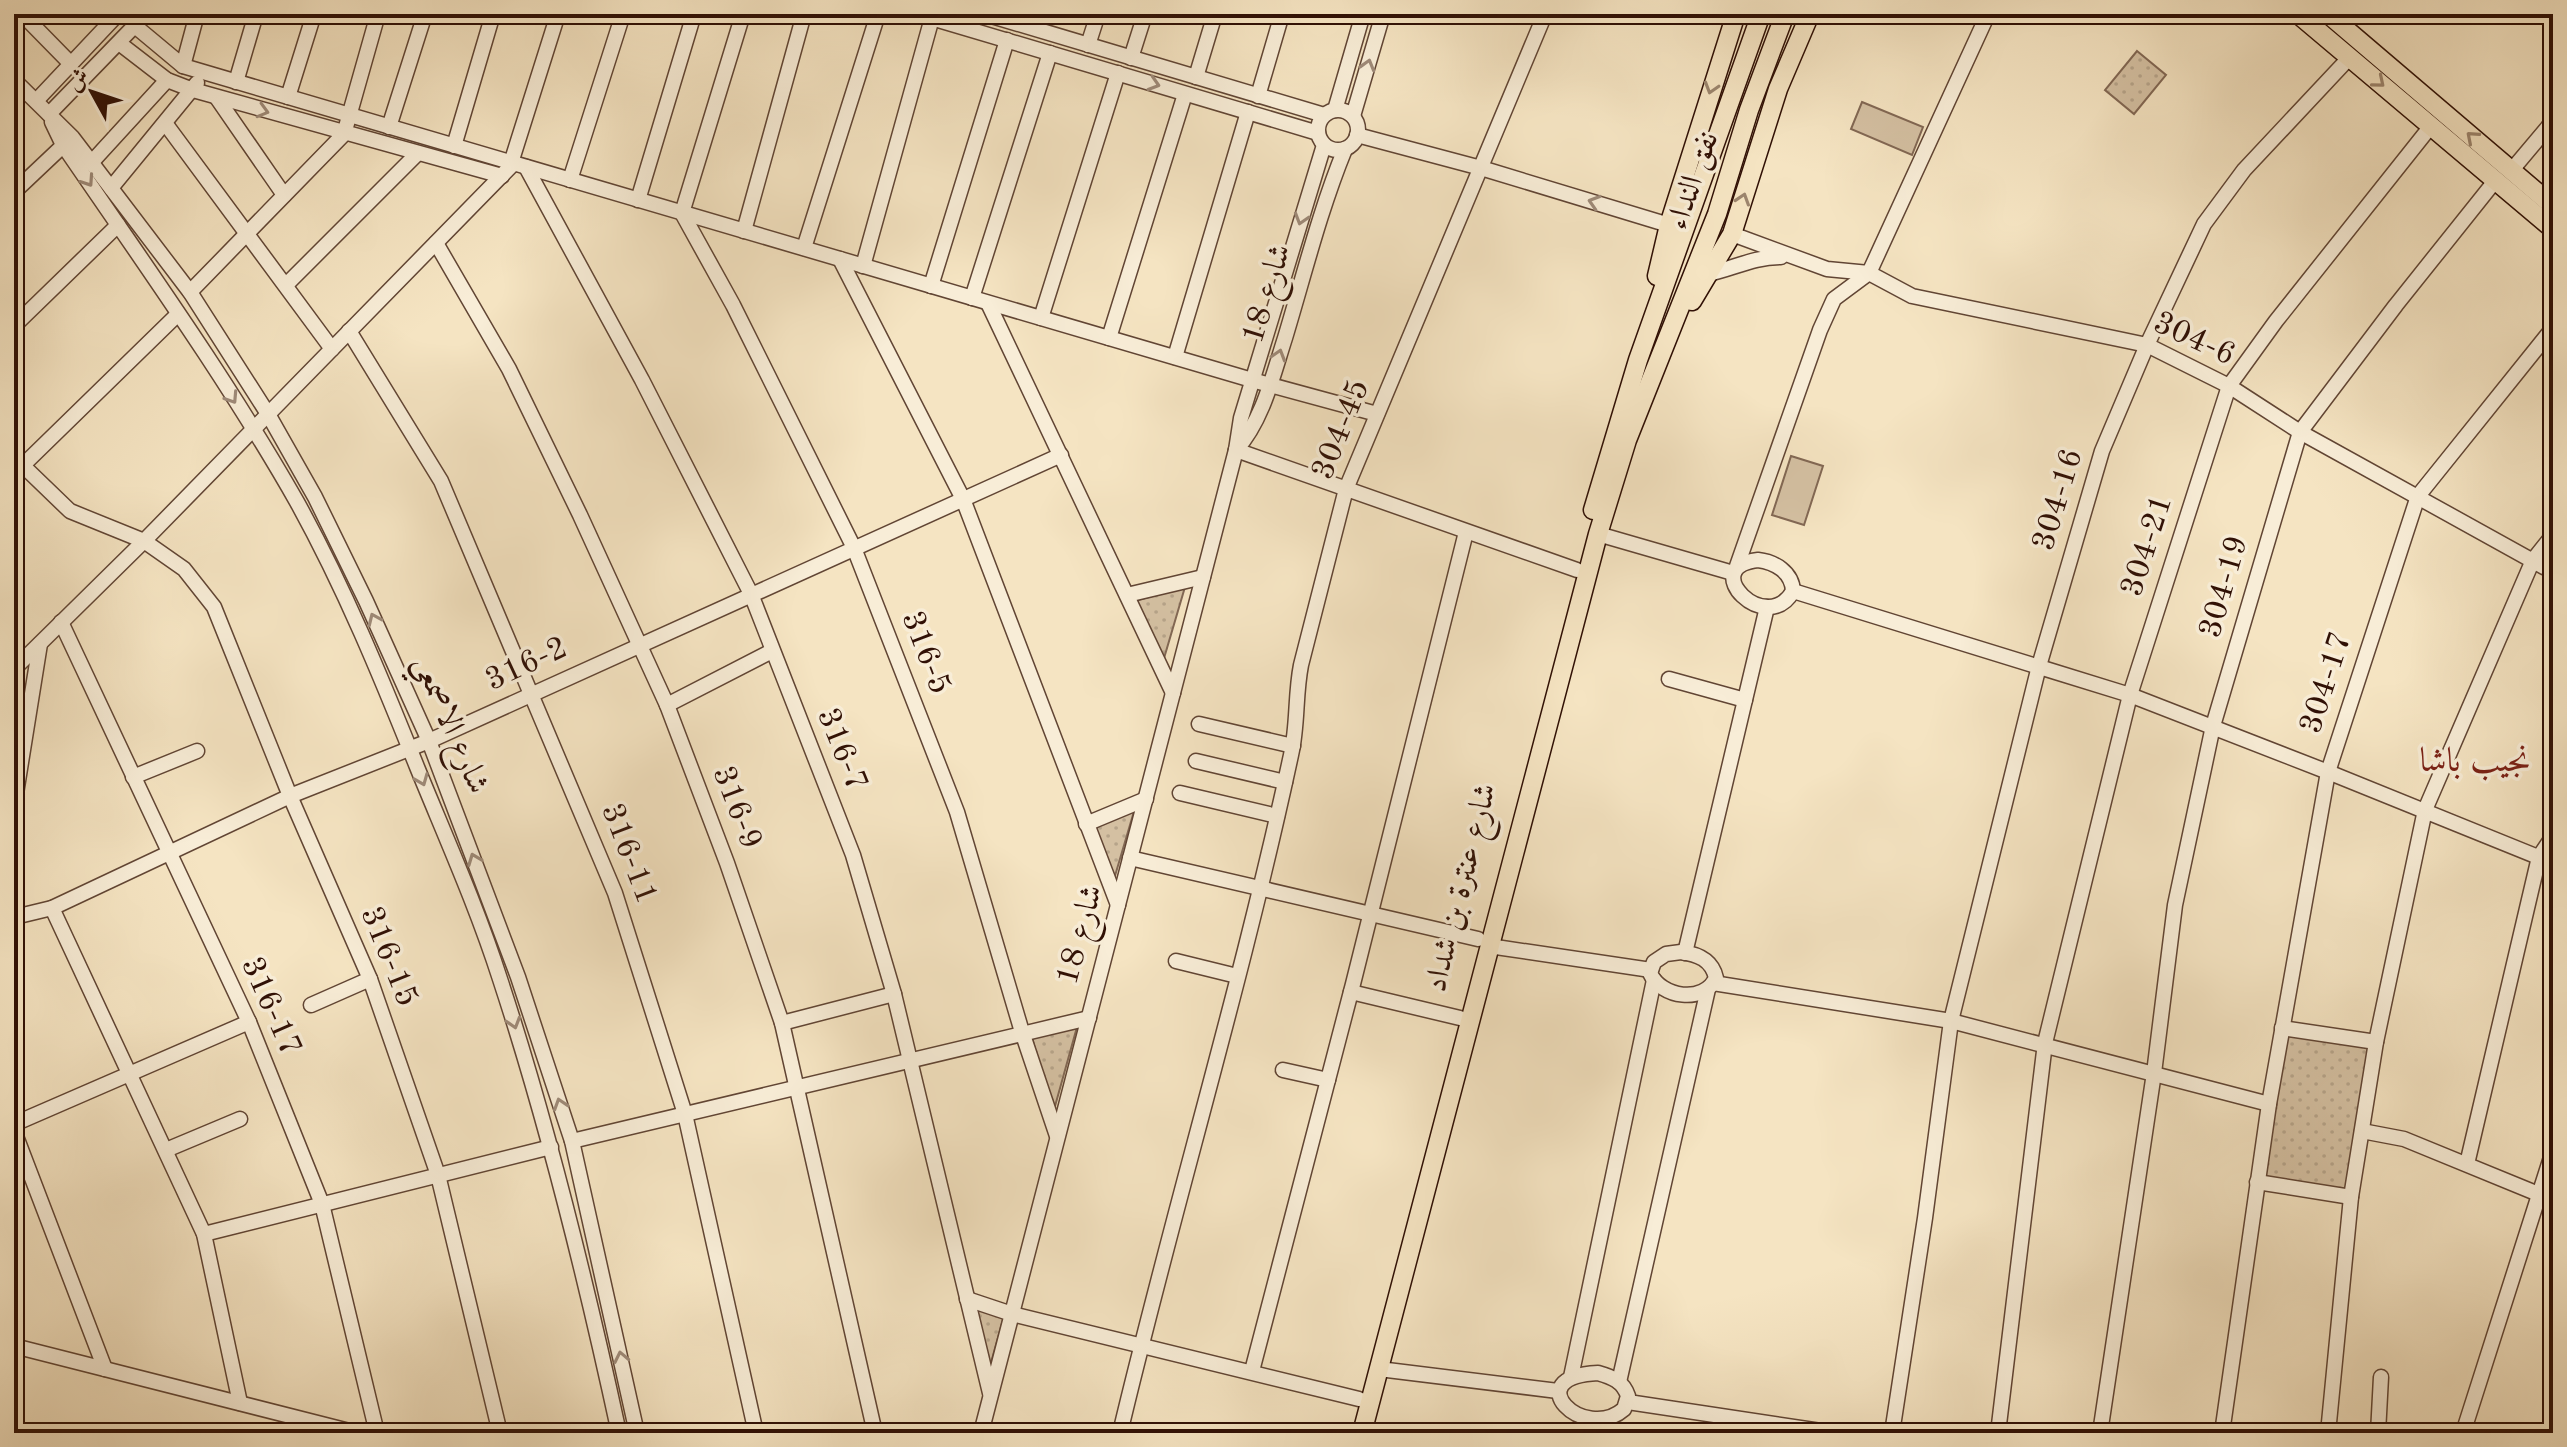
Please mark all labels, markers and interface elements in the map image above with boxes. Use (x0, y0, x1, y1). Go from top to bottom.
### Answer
north arrow (52, 52, 132, 132)
one-way arrow (1359, 59, 1375, 73)
text: ش (63, 65, 94, 96)
one-way arrow (2370, 72, 2384, 87)
one-way arrow (1147, 75, 1161, 91)
one-way arrow (1704, 81, 1720, 94)
one-way arrow (256, 102, 270, 118)
street label: نفق النداء (1662, 128, 1727, 234)
one-way arrow (2467, 133, 2482, 147)
one-way arrow (78, 173, 93, 187)
one-way arrow (1734, 193, 1750, 206)
one-way arrow (1588, 195, 1601, 211)
one-way arrow (1294, 212, 1310, 226)
street label: شارع 18 (1238, 241, 1306, 350)
street label: 304-6 (2148, 307, 2240, 373)
one-way arrow (1270, 348, 1286, 362)
street label: 304-45 (1308, 375, 1376, 485)
one-way arrow (223, 389, 238, 403)
street label: 304-16 (2028, 445, 2090, 555)
street label: 304-21 (2117, 491, 2179, 601)
street label: 304-19 (2195, 532, 2255, 642)
street label: 316-5 (895, 607, 955, 699)
one-way arrow (368, 613, 384, 627)
street label: 304-17 (2296, 628, 2358, 738)
street label: 316-2 (481, 632, 573, 698)
street label: شارع الاصمعي (397, 651, 493, 803)
street label: 316-7 (810, 704, 872, 796)
district label: نجيب باشا (2419, 745, 2531, 781)
street label: 316-9 (706, 762, 766, 854)
one-way arrow (413, 772, 429, 786)
street label: شارع عنترة بن شداد (1421, 781, 1511, 997)
street label: 316-11 (594, 799, 662, 909)
one-way arrow (467, 853, 484, 867)
street label: شارع 18 (1052, 882, 1117, 990)
street label: 316-15 (354, 902, 422, 1012)
street label: 316-17 (234, 953, 306, 1061)
one-way arrow (505, 1016, 521, 1030)
one-way arrow (553, 1098, 569, 1112)
one-way arrow (613, 1350, 630, 1364)

